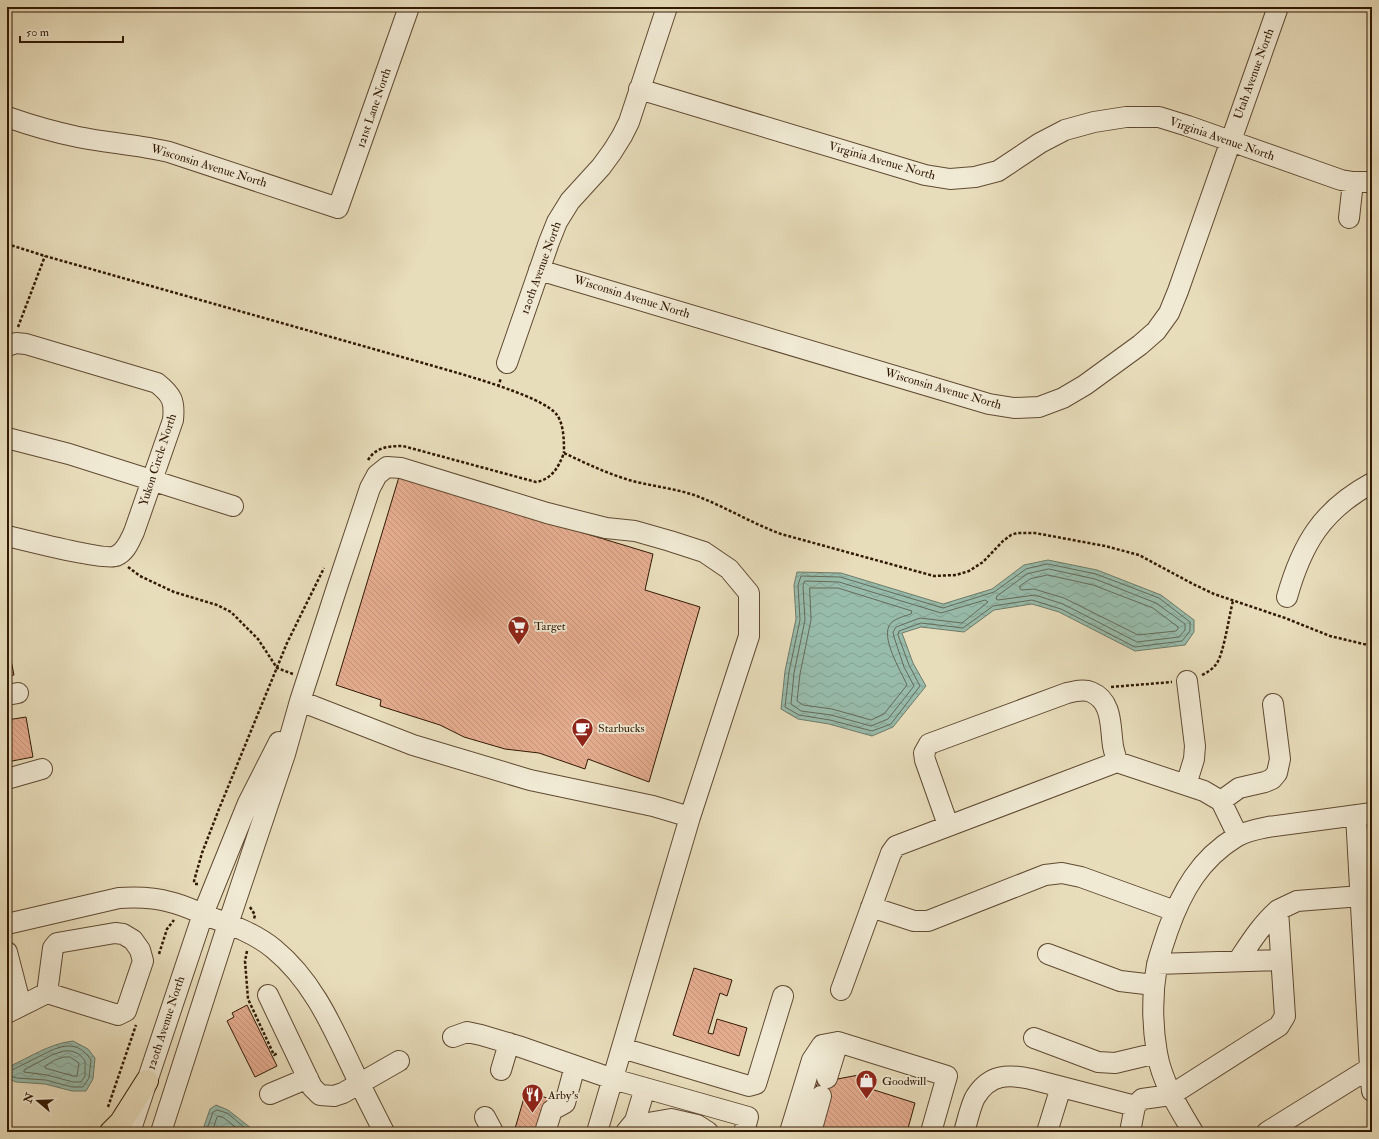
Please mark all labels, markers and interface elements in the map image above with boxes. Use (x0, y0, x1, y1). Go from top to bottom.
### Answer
scale bar (20, 18, 123, 44)
text: 50 m (26, 25, 50, 40)
street label: Utah Avenue North (1231, 26, 1278, 121)
street label: 121st Lane North (353, 65, 395, 150)
street label: Virginia Avenue North (1167, 114, 1277, 164)
street label: Virginia Avenue North (827, 139, 938, 184)
street label: Wisconsin Avenue North (148, 141, 269, 191)
street label: 120th Avenue North (517, 219, 565, 316)
street label: Wisconsin Avenue North (571, 272, 692, 322)
street label: Wisconsin Avenue North (882, 365, 1004, 413)
street label: Yukon Circle North (136, 411, 180, 508)
supermarket icon: Target (505, 613, 531, 646)
place label: Target (534, 619, 566, 634)
cafe icon: Starbucks (570, 715, 596, 748)
place label: Starbucks (598, 721, 645, 736)
street label: 120th Avenue North (144, 974, 188, 1072)
shop icon: Goodwill (854, 1068, 880, 1101)
place label: Goodwill (882, 1074, 926, 1089)
north arrow (18, 1081, 58, 1121)
restaurant icon: Arby's (519, 1082, 545, 1115)
place label: Arby's (547, 1088, 578, 1103)
text: N (21, 1090, 37, 1106)

